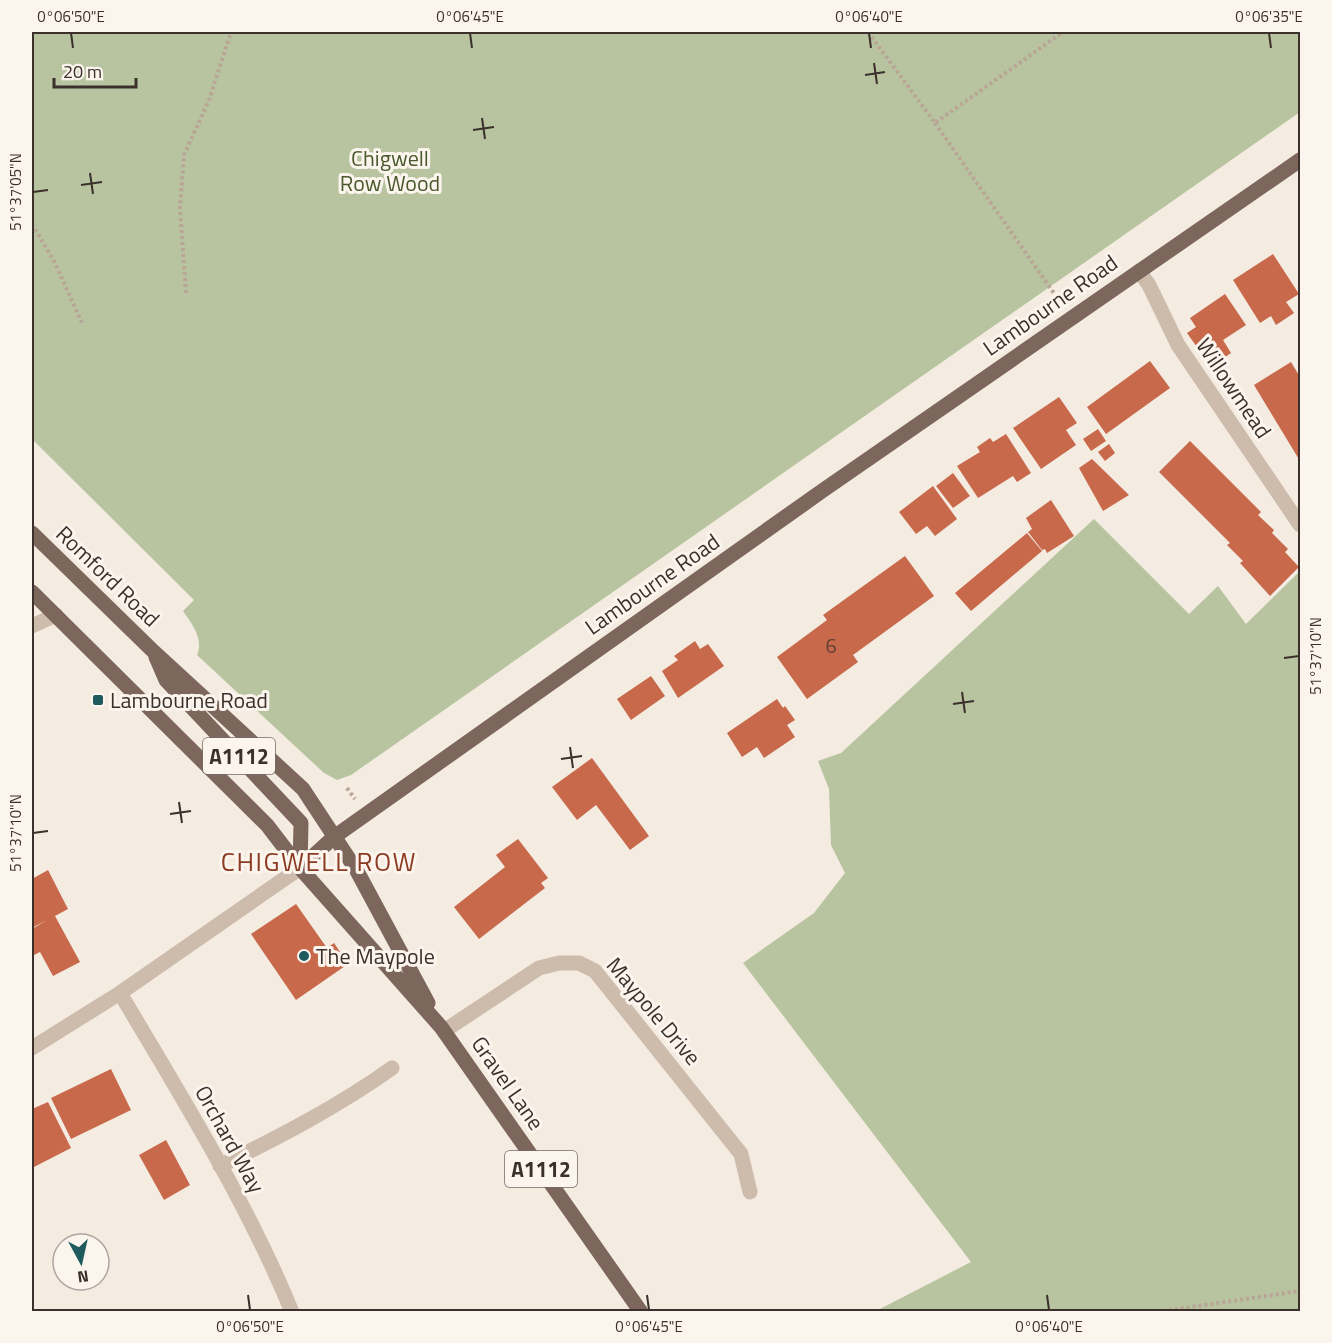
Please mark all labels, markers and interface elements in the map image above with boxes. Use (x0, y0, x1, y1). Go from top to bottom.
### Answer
text: 0°06'50"E (37, 5, 105, 28)
text: 0°06'45"E (436, 5, 504, 28)
text: 0°06'40"E (835, 5, 903, 28)
text: 0°06'35"E (1235, 5, 1303, 28)
scale bar (54, 51, 136, 89)
text: 20 m (63, 58, 102, 85)
park label: Chigwell Row Wood (340, 141, 440, 200)
text: 51°37'05"N (4, 153, 27, 231)
street label: Lambourne Road (976, 246, 1124, 364)
street label: Willowmead (1188, 331, 1280, 445)
street label: Romford Road (48, 517, 168, 635)
street label: Lambourne Road (578, 525, 726, 643)
text: 51°37'10"N (1304, 617, 1327, 695)
house number: 6 (825, 630, 837, 661)
place label: Lambourne Road (110, 683, 268, 717)
marker: Lambourne Road (91, 693, 105, 707)
road number: A1112 (203, 738, 275, 774)
text: 51°37'10"N (4, 794, 27, 872)
district label: CHIGWELL ROW (221, 842, 417, 881)
place label: The Maypole (316, 939, 435, 973)
marker: The Maypole (297, 949, 311, 963)
street label: Maypole Drive (598, 949, 710, 1073)
street label: Gravel Lane (463, 1029, 553, 1137)
street label: Orchard Way (186, 1079, 274, 1200)
road number: A1112 (505, 1151, 577, 1187)
north arrow (51, 1232, 111, 1292)
text: N (76, 1264, 90, 1290)
text: 0°06'50"E (216, 1315, 284, 1338)
text: 0°06'45"E (615, 1315, 683, 1338)
text: 0°06'40"E (1015, 1315, 1083, 1338)

